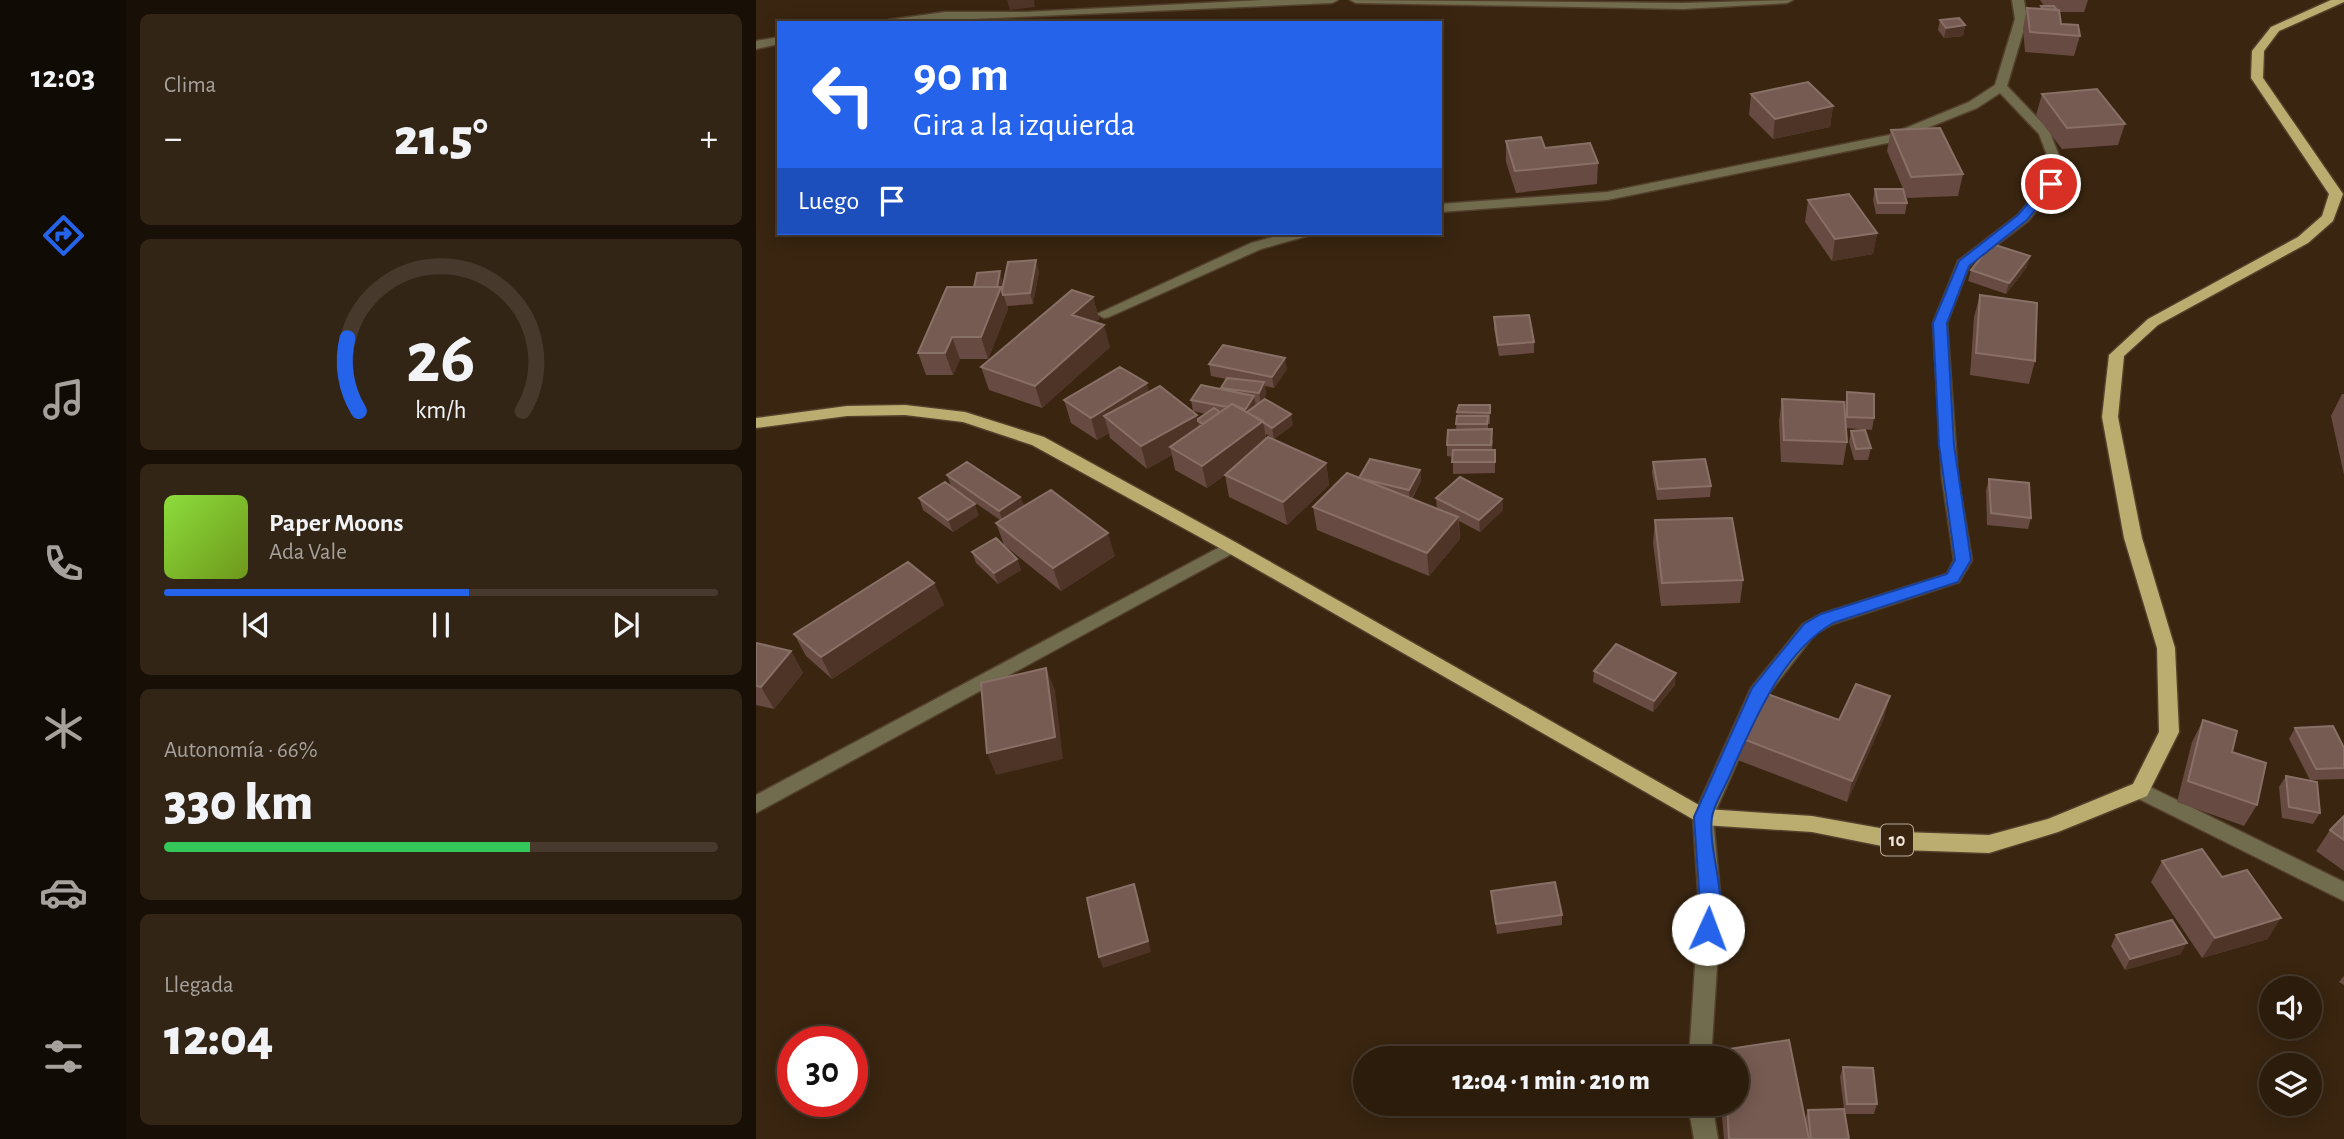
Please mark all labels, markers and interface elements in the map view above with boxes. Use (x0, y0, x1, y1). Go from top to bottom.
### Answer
icon: left (798, 49, 889, 140)
text: 90 m (913, 51, 1009, 100)
text: 12:03 (31, 61, 95, 93)
text: Clima (164, 74, 216, 97)
text: Gira a la izquierda (913, 109, 1135, 141)
text: 21.5° (394, 112, 488, 164)
text: − (164, 120, 182, 158)
text: + (700, 120, 718, 158)
pin (2021, 154, 2081, 214)
icon: arrive (2032, 165, 2070, 203)
icon: arrive (873, 182, 911, 220)
text: Luego (798, 188, 859, 214)
icon: directions (39, 211, 88, 260)
text: 26 (406, 323, 476, 396)
icon: music (39, 375, 88, 424)
text: km/h (415, 397, 467, 422)
text: Paper Moons (269, 510, 404, 536)
icon: phone (39, 539, 88, 588)
text: Ada Vale (269, 541, 347, 564)
icon: previous (237, 606, 275, 644)
icon: pause (422, 606, 460, 644)
icon: next (607, 606, 645, 644)
icon: climate (39, 704, 88, 753)
text: Autonomía · 66% (164, 739, 318, 762)
text: 330 km (164, 777, 313, 829)
road number: 10 (1881, 824, 1913, 856)
icon: car (39, 868, 88, 917)
position arrow (1671, 892, 1745, 966)
text: Llegada (164, 974, 234, 997)
map controls (2259, 976, 2322, 1116)
button: sound (2259, 976, 2322, 1039)
text: 12:04 (164, 1012, 274, 1064)
speed limit sign: 30 (777, 1026, 868, 1117)
icon: filters (39, 1032, 88, 1081)
button: layers (2259, 1053, 2322, 1116)
text: 12:04 · 1 min · 210 m (1452, 1068, 1650, 1094)

